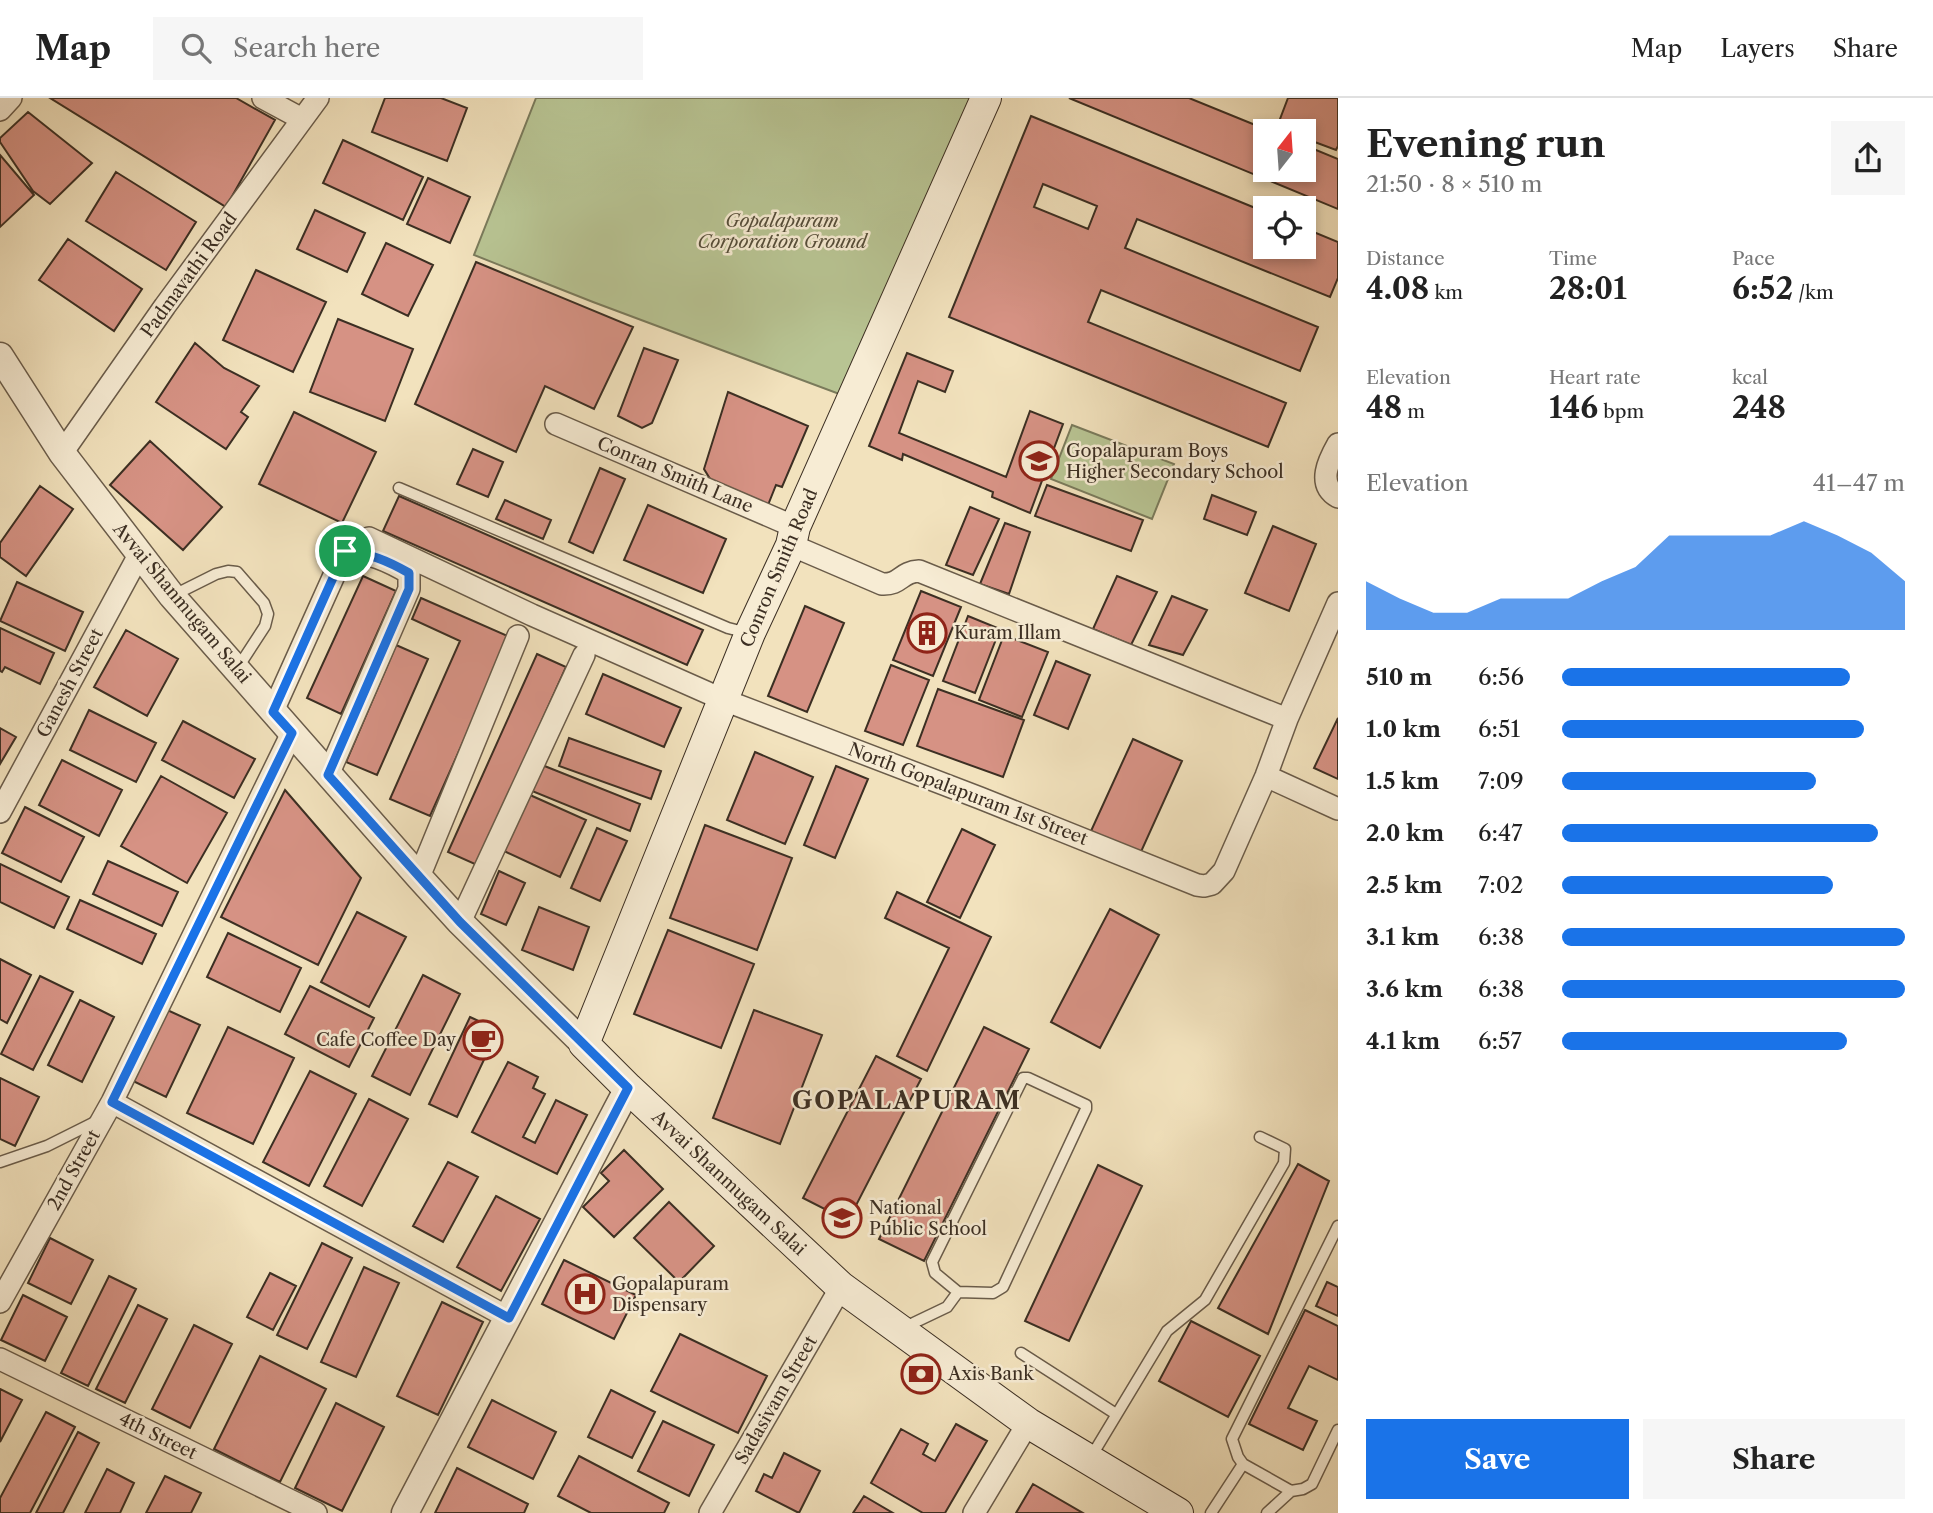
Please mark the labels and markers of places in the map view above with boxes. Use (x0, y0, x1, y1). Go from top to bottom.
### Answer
school or university icon: Gopalapuram Boys Higher Secondary School (1018, 440, 1060, 482)
place label: Gopalapuram Boys Higher Secondary School (1066, 440, 1284, 483)
pin (315, 521, 375, 581)
building icon: Kuram Illam (906, 612, 948, 654)
place label: Kuram Illam (954, 622, 1062, 644)
cafe icon: Cafe Coffee Day (462, 1019, 504, 1061)
place label: Cafe Coffee Day (316, 1029, 457, 1051)
school or university icon: National Public School (821, 1197, 863, 1239)
place label: National Public School (869, 1197, 987, 1240)
hospital icon: Gopalapuram Dispensary (564, 1273, 606, 1315)
place label: Gopalapuram Dispensary (612, 1273, 729, 1316)
bank icon: Axis Bank (900, 1353, 942, 1395)
place label: Axis Bank (947, 1363, 1035, 1385)

